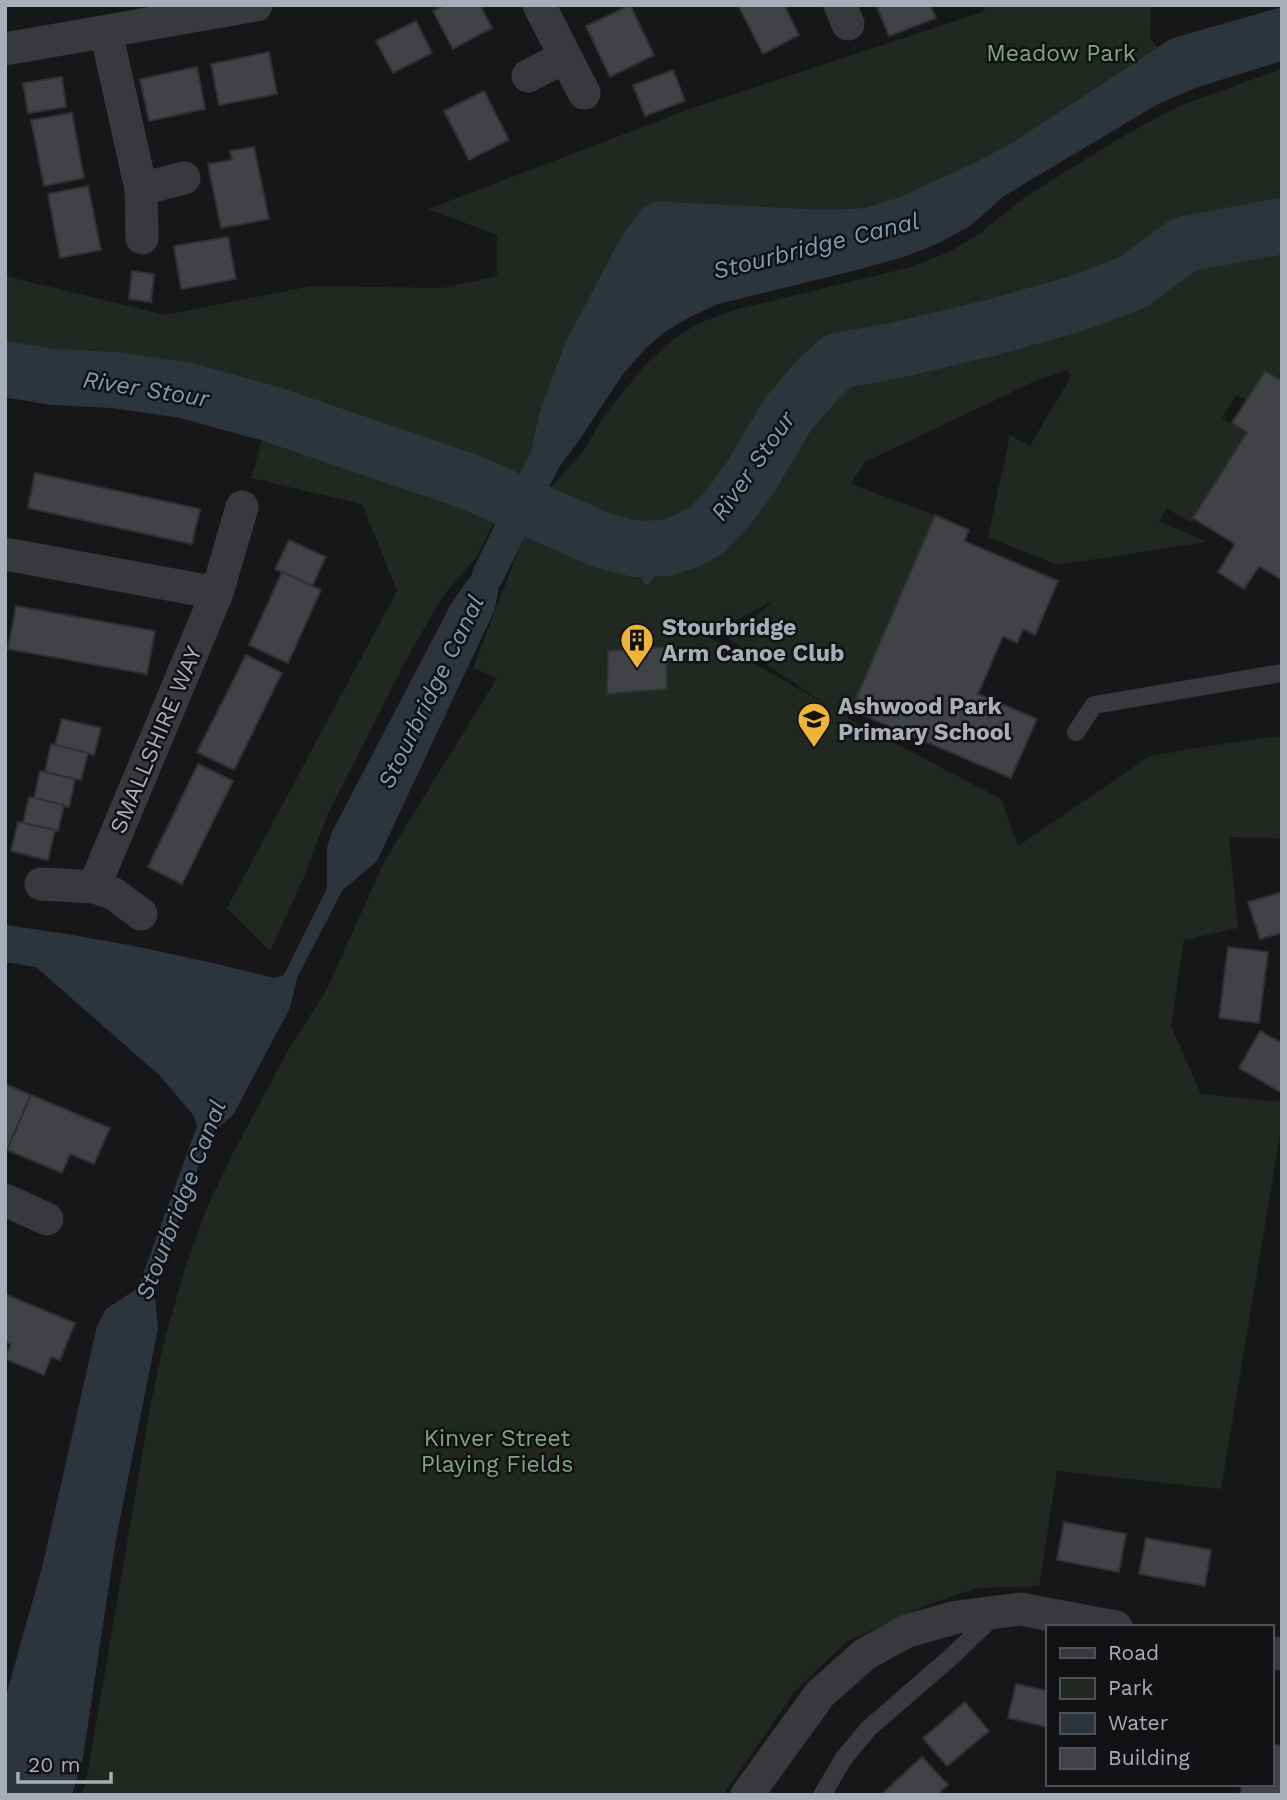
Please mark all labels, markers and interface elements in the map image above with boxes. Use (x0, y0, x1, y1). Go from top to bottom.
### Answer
park label: Meadow Park (986, 40, 1136, 67)
water label: Stourbridge Canal (710, 207, 922, 285)
water label: River Stour (81, 365, 213, 413)
water label: River Stour (705, 405, 802, 526)
water label: Stourbridge Canal (372, 591, 490, 793)
place label: Stourbridge Arm Canoe Club (662, 614, 844, 667)
building icon: Stourbridge Arm Canoe Club (618, 621, 656, 670)
street label: SMALLSHIRE WAY (104, 642, 208, 838)
place label: Ashwood Park Primary School (838, 693, 1012, 746)
school or university icon: Ashwood Park Primary School (795, 700, 833, 749)
water label: Stourbridge Canal (130, 1096, 232, 1304)
park label: Kinver Street Playing Fields (421, 1425, 573, 1478)
legend (1046, 1625, 1273, 1786)
text: Road (1108, 1640, 1159, 1665)
text: Park (1108, 1675, 1153, 1700)
text: Water (1108, 1710, 1169, 1735)
scale bar (18, 1741, 110, 1785)
text: Building (1108, 1745, 1190, 1770)
text: 20 m (28, 1752, 80, 1777)

